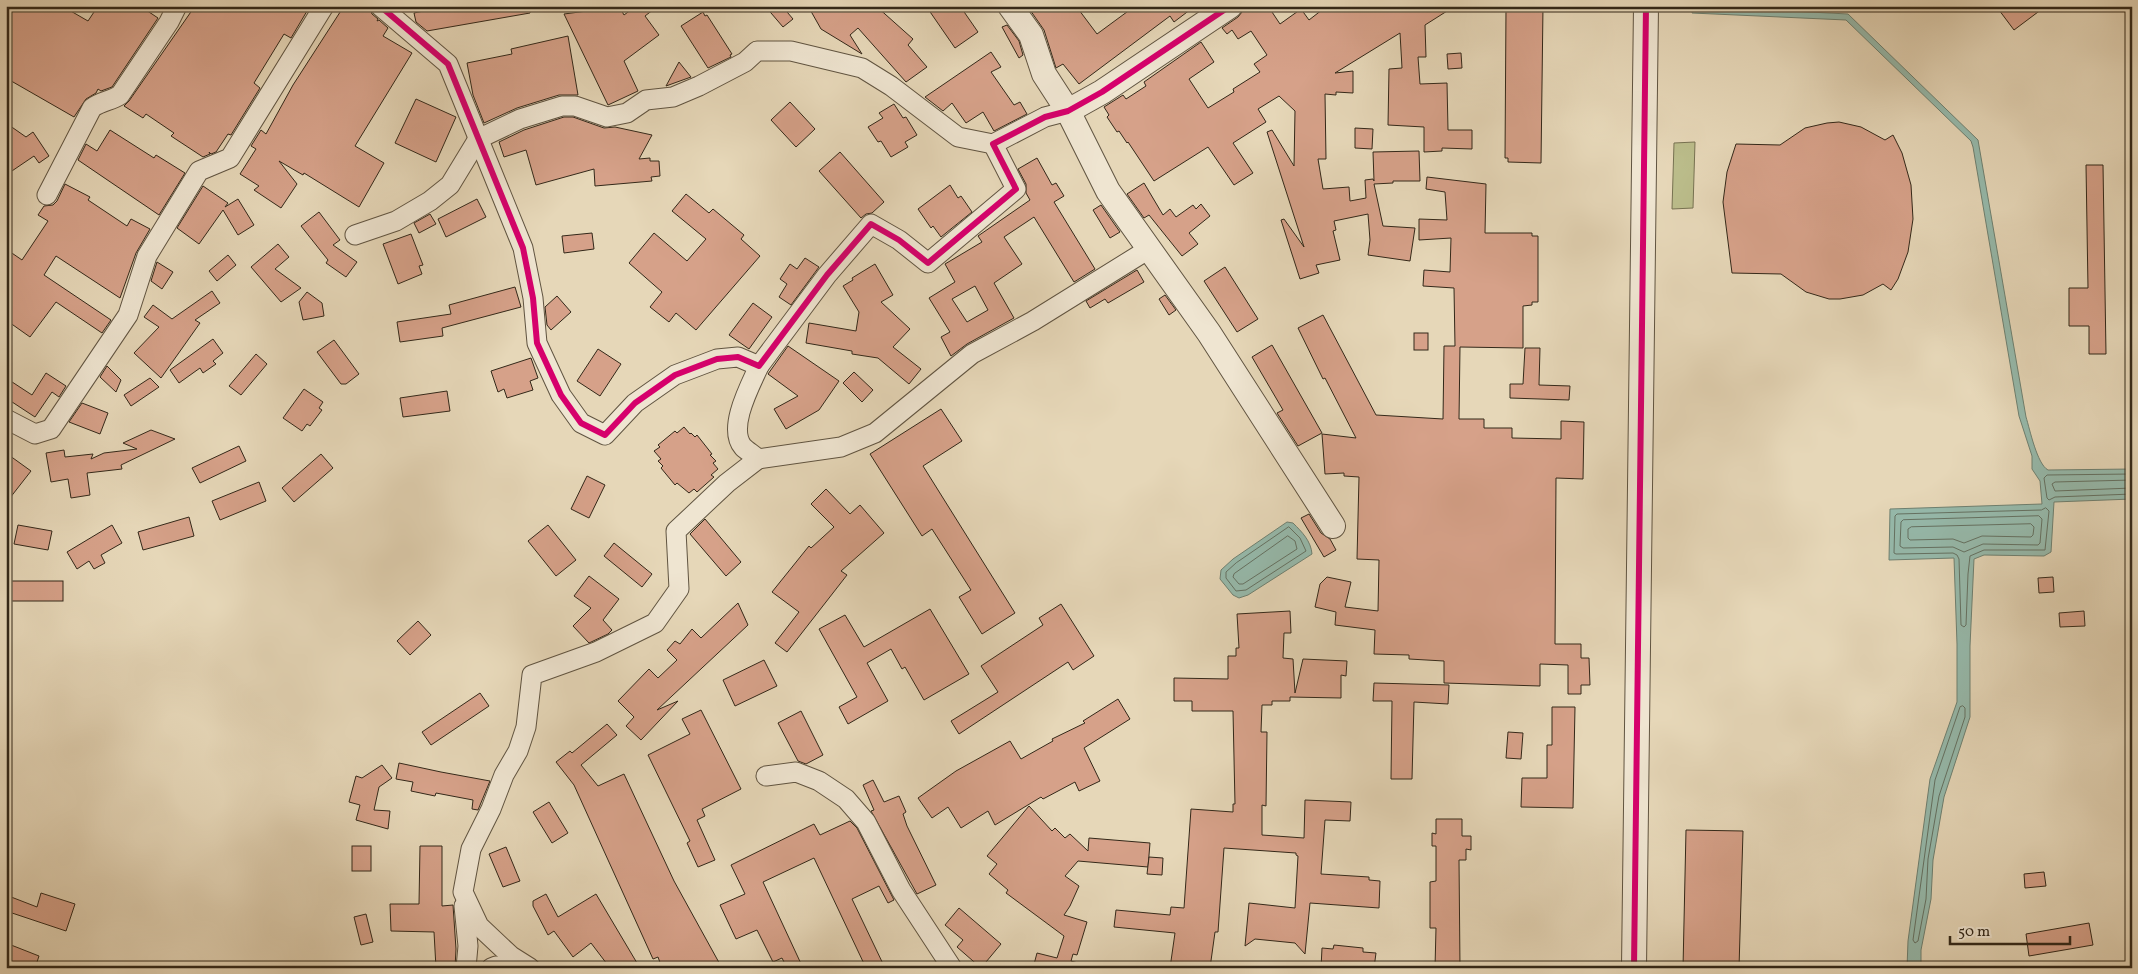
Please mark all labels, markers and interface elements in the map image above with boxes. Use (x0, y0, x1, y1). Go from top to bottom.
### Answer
scale bar (1950, 914, 2070, 946)
text: 50 m (1958, 922, 1990, 943)

